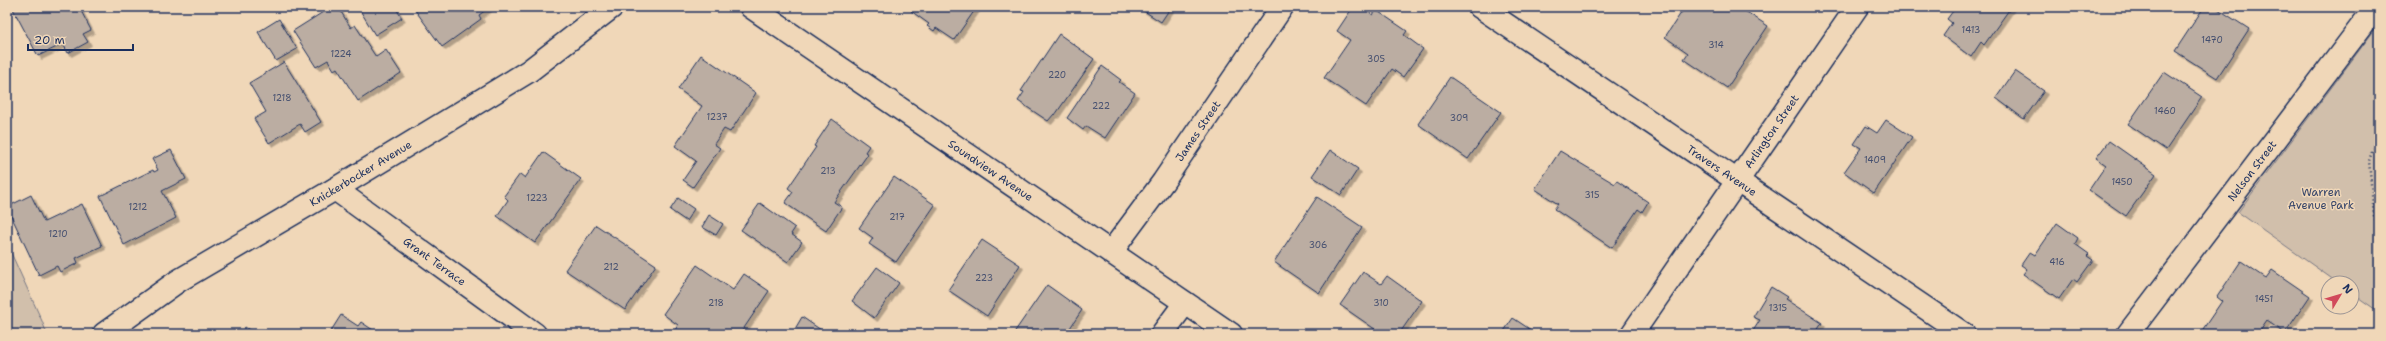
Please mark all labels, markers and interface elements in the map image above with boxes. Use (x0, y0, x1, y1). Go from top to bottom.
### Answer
house number: 1413 (1962, 24, 1980, 36)
scale bar (28, 26, 133, 52)
text: 20 m (34, 32, 65, 48)
house number: 1470 (2201, 34, 2223, 46)
house number: 314 (1708, 39, 1724, 51)
house number: 1224 (330, 48, 352, 60)
house number: 305 (1367, 53, 1385, 65)
house number: 220 (1048, 69, 1066, 81)
street label: Arlington Street (1741, 91, 1802, 171)
house number: 1218 (272, 92, 292, 104)
street label: James Street (1172, 97, 1224, 164)
house number: 222 (1092, 100, 1110, 112)
house number: 1460 (2154, 105, 2176, 117)
house number: 1237 (707, 111, 727, 123)
house number: 309 (1450, 112, 1468, 124)
street label: Soundview Avenue (945, 136, 1036, 204)
street label: Knickerbocker Avenue (307, 137, 414, 210)
street label: Nelson Street (2224, 137, 2280, 204)
street label: Travers Avenue (1684, 142, 1760, 199)
house number: 1409 (1864, 154, 1886, 166)
house number: 213 (820, 165, 836, 177)
house number: 1450 (2111, 176, 2133, 188)
park label: Warren Avenue Park (2288, 185, 2354, 213)
house number: 315 (1585, 189, 1599, 201)
house number: 1223 (526, 192, 548, 204)
house number: 1212 (129, 201, 147, 213)
house number: 217 (889, 211, 905, 223)
house number: 1210 (49, 228, 67, 240)
street label: Grant Terrace (400, 233, 469, 289)
house number: 306 (1309, 239, 1327, 251)
house number: 416 (2049, 256, 2065, 268)
house number: 212 (603, 261, 619, 273)
house number: 223 (975, 272, 993, 284)
north arrow (2320, 275, 2360, 315)
text: N (2339, 281, 2356, 297)
house number: 1451 (2255, 293, 2273, 305)
house number: 218 (708, 297, 724, 309)
house number: 310 (1373, 297, 1389, 309)
house number: 1315 (1769, 302, 1787, 314)

